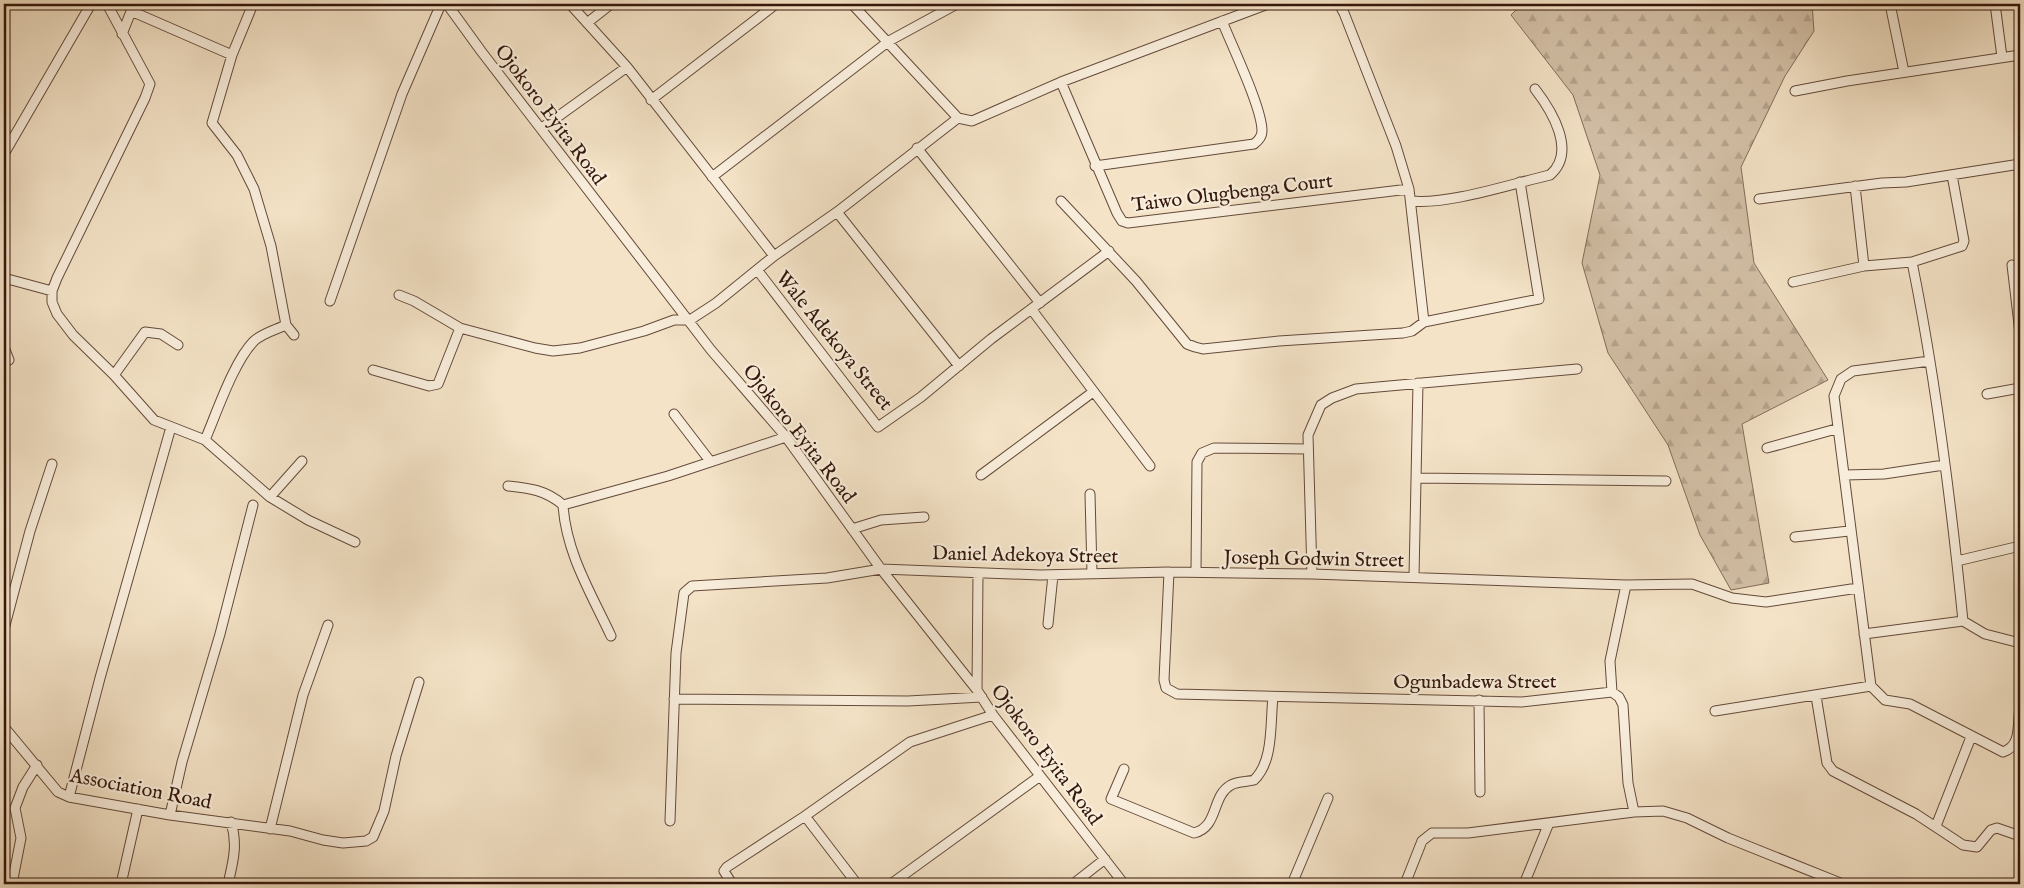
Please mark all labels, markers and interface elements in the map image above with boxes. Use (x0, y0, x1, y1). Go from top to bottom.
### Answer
street label: Ojokoro Eyita Road (489, 40, 611, 190)
street label: Taiwo Olugbenga Court (1130, 169, 1334, 218)
street label: Wale Adekoya Street (770, 266, 898, 416)
street label: Ojokoro Eyita Road (737, 359, 861, 509)
street label: Daniel Adekoya Street (932, 541, 1119, 570)
street label: Joseph Godwin Street (1221, 545, 1405, 574)
street label: Ogunbadewa Street (1393, 670, 1557, 695)
street label: Ojokoro Eyita Road (985, 680, 1107, 830)
street label: Association Road (67, 763, 214, 816)

